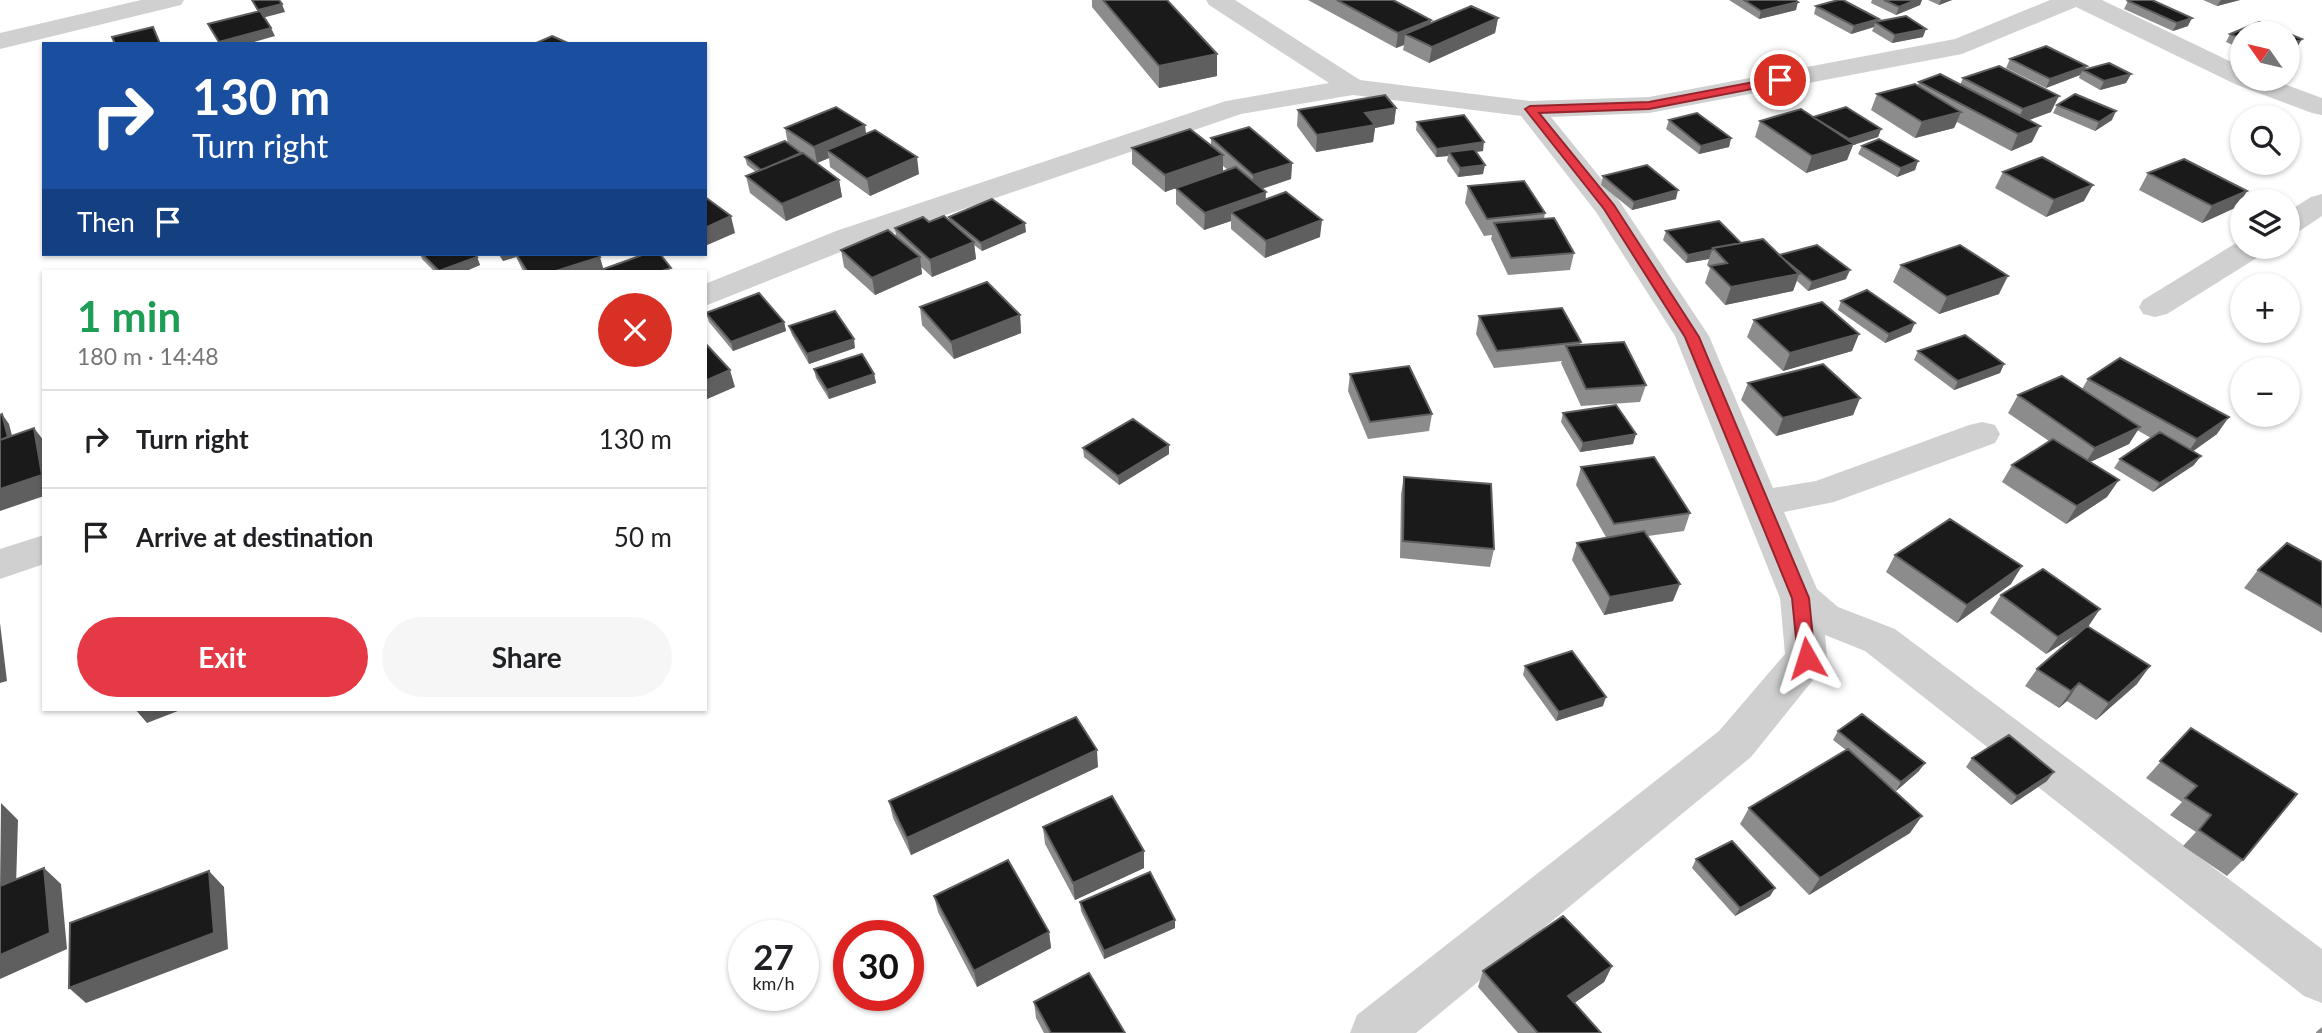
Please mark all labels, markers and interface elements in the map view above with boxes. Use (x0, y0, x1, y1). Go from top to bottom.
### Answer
north arrow (2230, 21, 2300, 91)
map controls (2230, 21, 2300, 427)
pin (1750, 50, 1810, 110)
icon: arrive (1761, 61, 1799, 99)
text: 130 m (192, 67, 330, 125)
icon: right (77, 70, 168, 161)
button: search (2230, 105, 2300, 175)
text: Turn right (192, 126, 328, 165)
button: layers (2230, 189, 2300, 259)
icon: arrive (149, 203, 187, 241)
text: Then (77, 206, 135, 238)
button: + (2230, 273, 2300, 343)
text: 1 min (77, 291, 181, 341)
button: close (598, 293, 672, 367)
text: 180 m · 14:48 (77, 342, 219, 370)
button: − (2230, 357, 2300, 427)
icon: right (77, 420, 115, 458)
text: Turn right (136, 423, 249, 455)
text: 130 m (599, 423, 672, 455)
icon: arrive (77, 518, 115, 556)
text: Arrive at destination (136, 521, 373, 553)
text: 50 m (614, 521, 672, 553)
button: Exit (77, 617, 368, 697)
button: Share (382, 617, 672, 697)
position arrow (1770, 621, 1844, 695)
speed limit sign: 30 (833, 920, 924, 1011)
text: 27 (753, 935, 794, 977)
text: km/h (752, 972, 795, 994)

